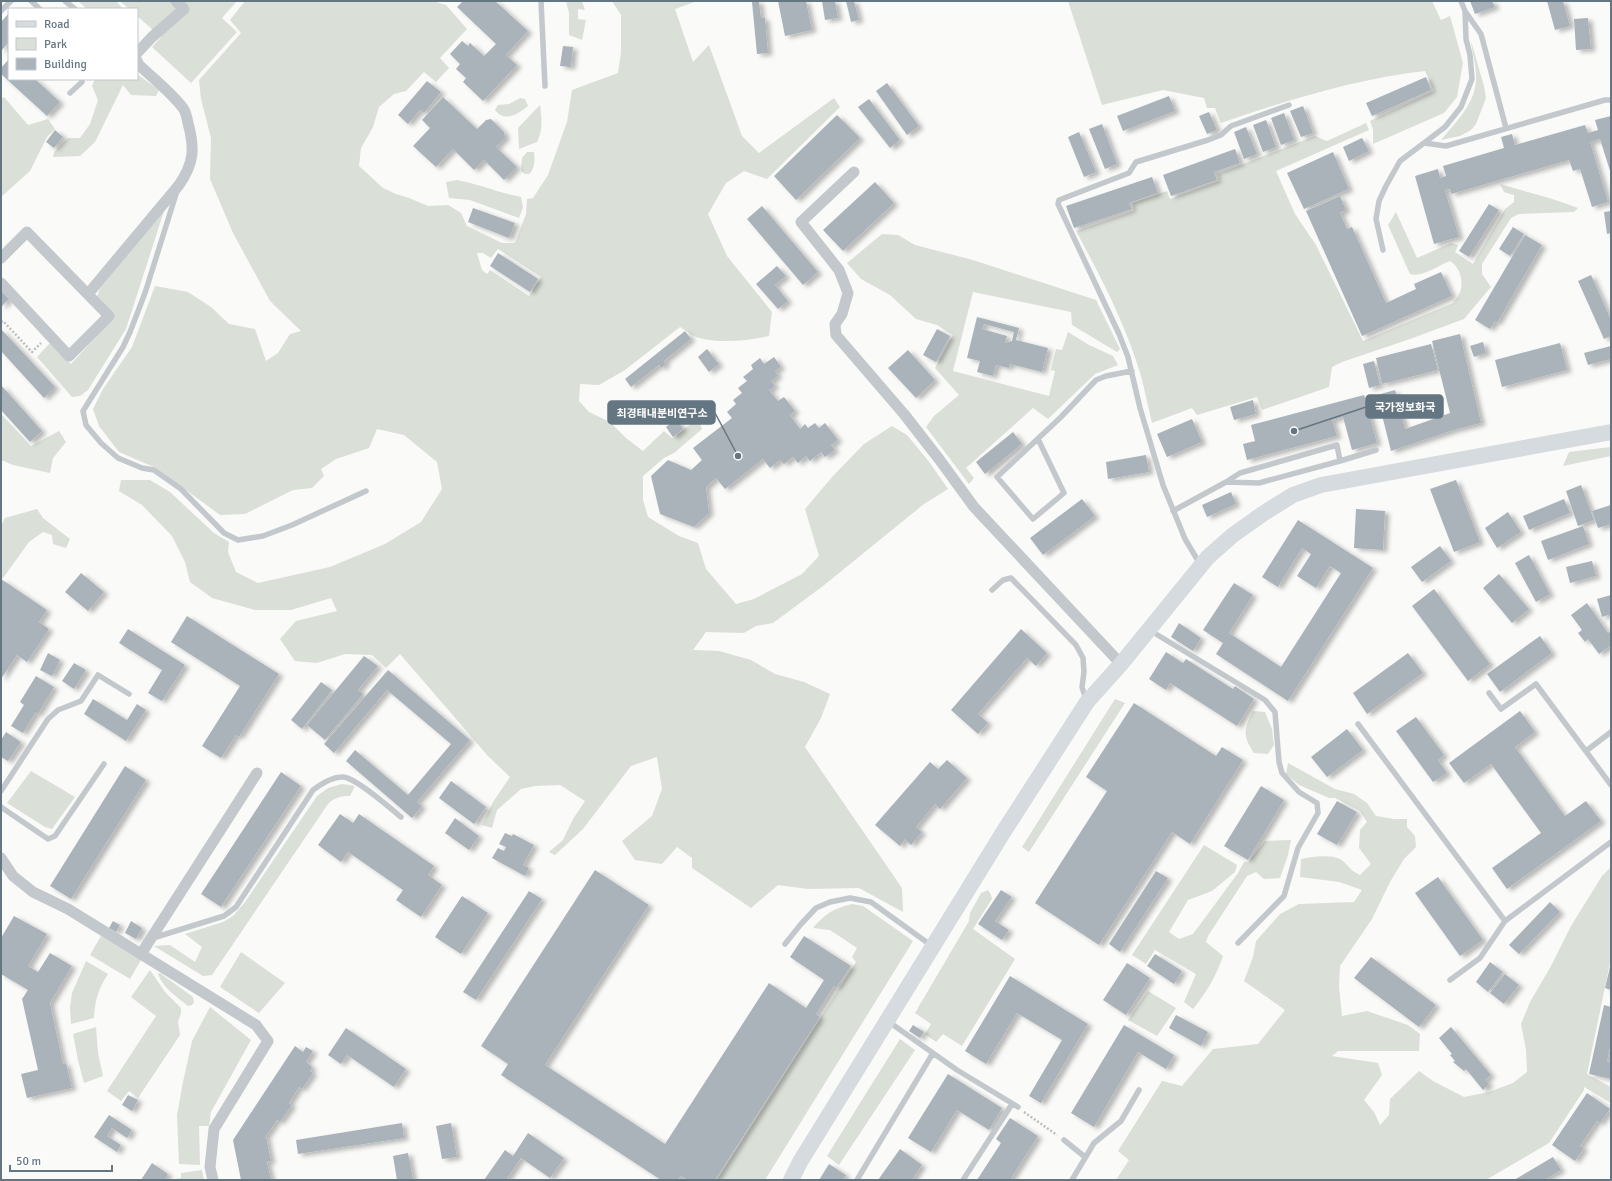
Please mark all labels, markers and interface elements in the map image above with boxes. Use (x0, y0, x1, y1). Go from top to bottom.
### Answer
legend (8, 8, 138, 80)
text: Road (44, 17, 70, 32)
text: Park (44, 37, 67, 52)
text: Building (44, 57, 87, 72)
callout: 국가정보화국 (1366, 395, 1443, 418)
callout: 최경태내분비연구소 (608, 401, 715, 424)
text: 국가정보화국 (1375, 401, 1435, 414)
text: 최경태내분비연구소 (616, 407, 708, 420)
scale bar (10, 1147, 112, 1173)
text: 50 m (16, 1154, 41, 1169)

